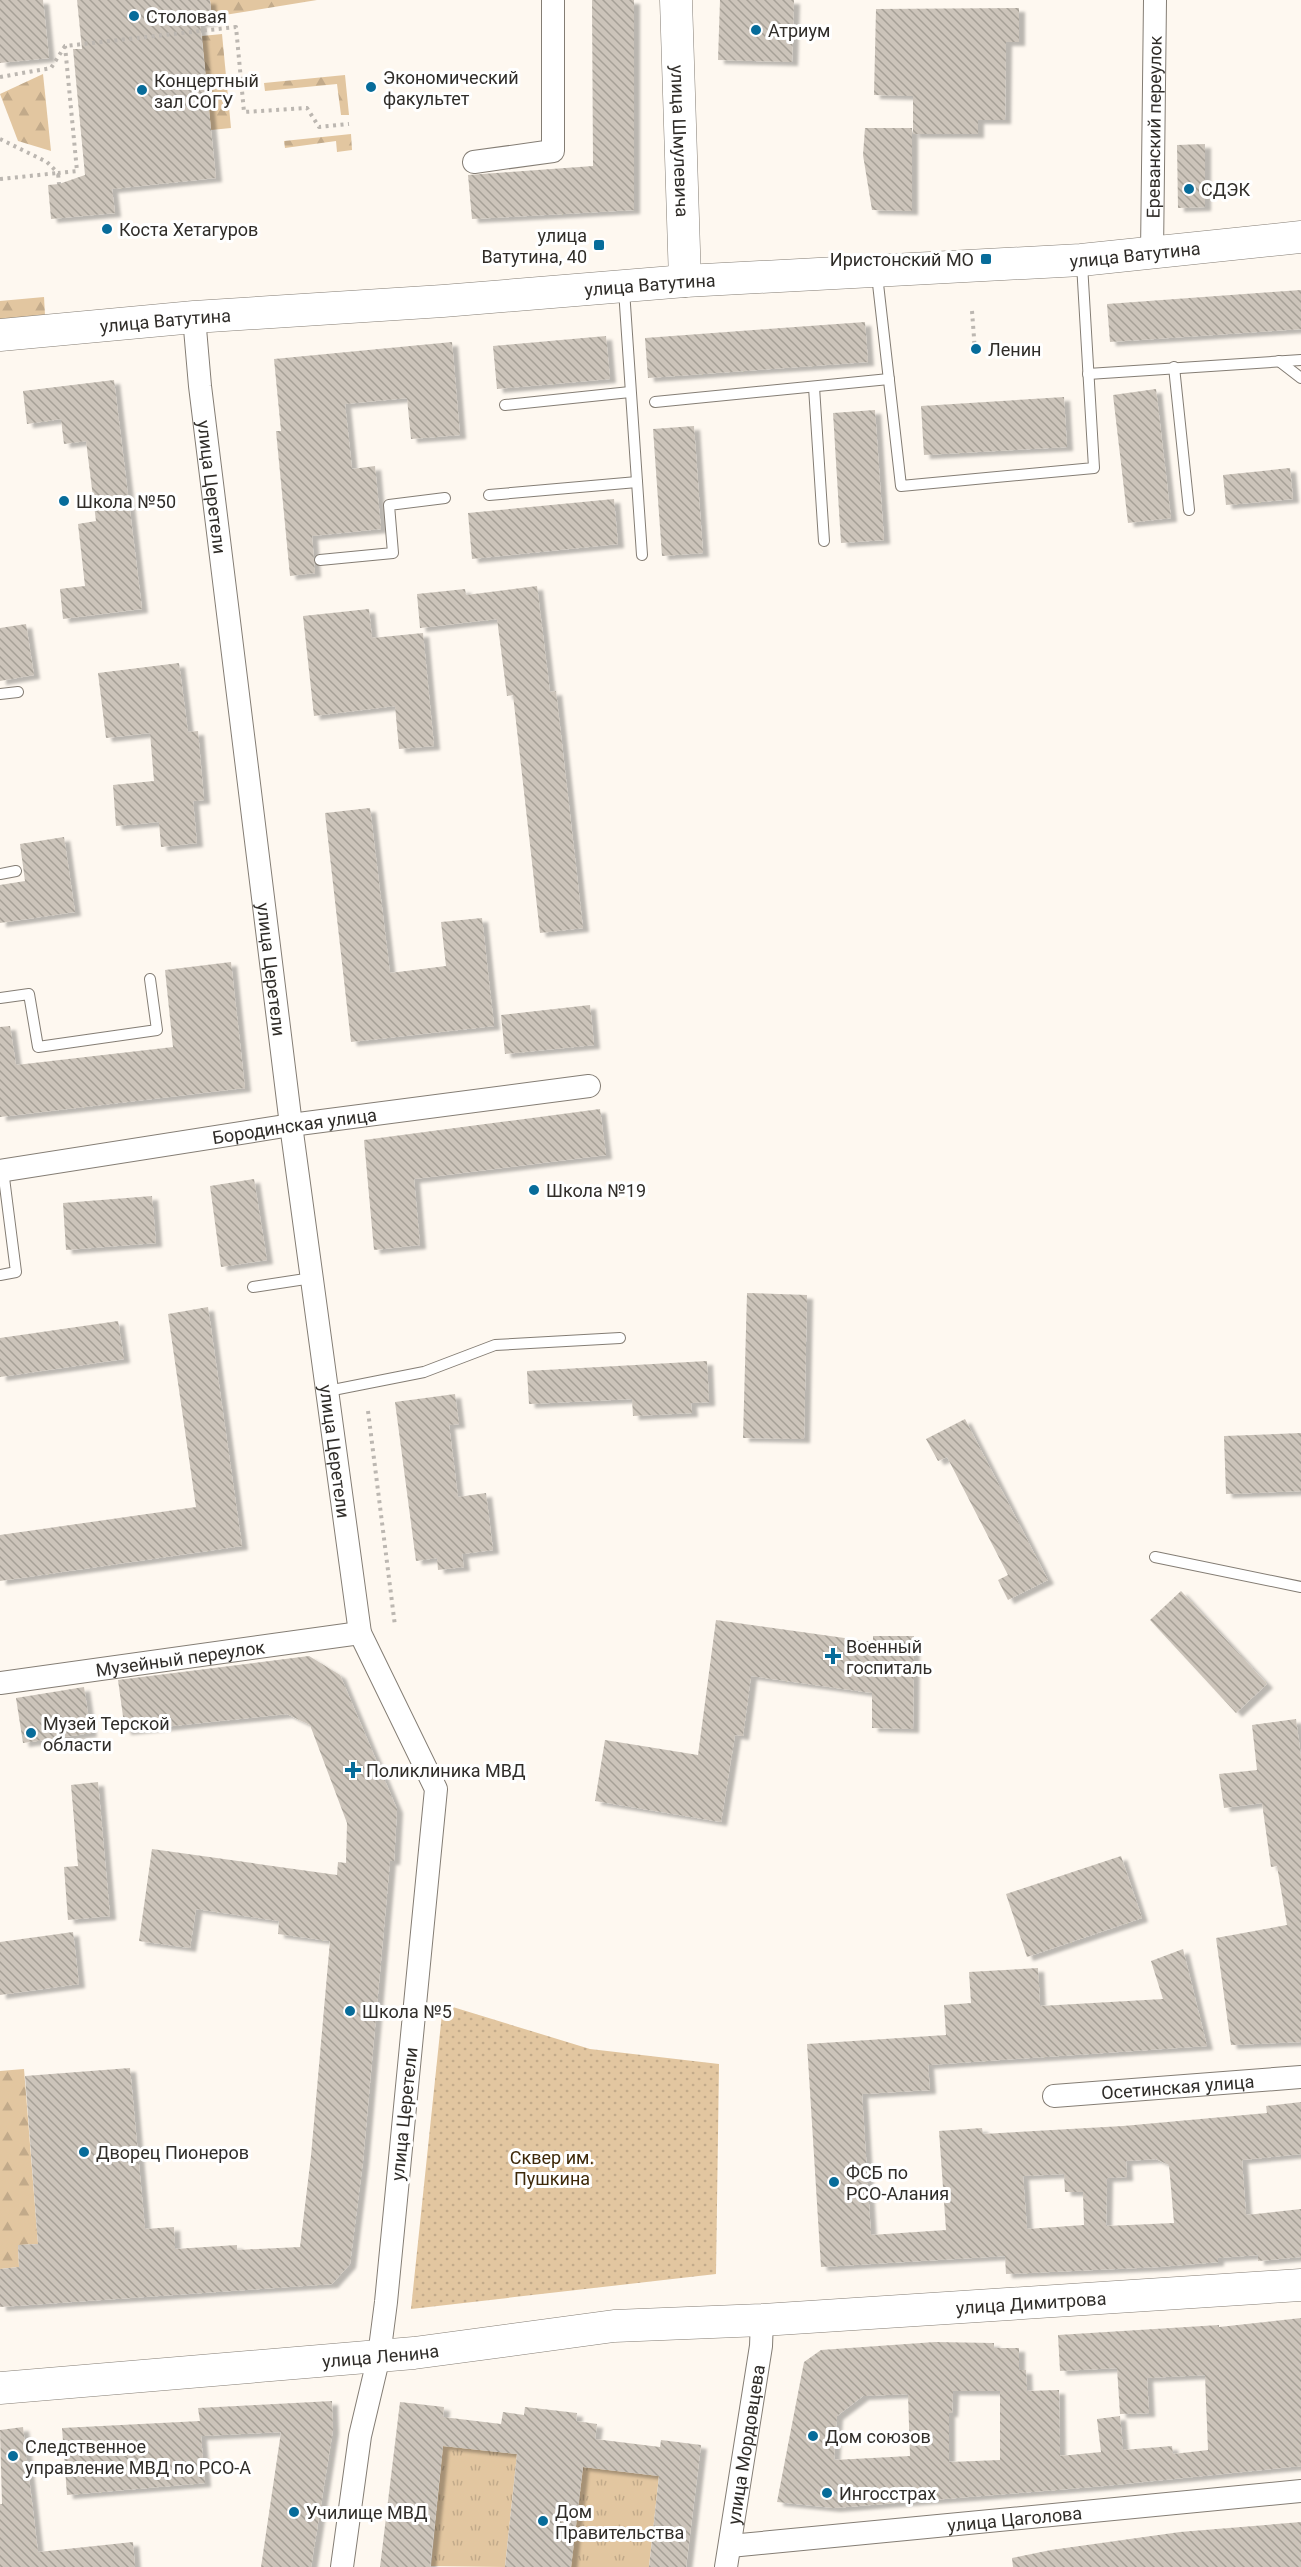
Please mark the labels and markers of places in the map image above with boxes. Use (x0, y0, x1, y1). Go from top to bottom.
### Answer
place label: Столовая (146, 6, 227, 27)
marker: Столовая (127, 9, 141, 23)
place label: Атриум (768, 20, 830, 41)
marker: Атриум (749, 23, 763, 37)
place label: Экономический факультет (383, 67, 519, 109)
place label: Концертный зал СОГУ (154, 70, 259, 112)
marker: Экономический факультет (364, 80, 378, 94)
marker: Концертный зал СОГУ (135, 83, 149, 97)
place label: СДЭК (1201, 179, 1250, 200)
marker: СДЭК (1182, 182, 1196, 196)
place label: Коста Хетагуров (119, 219, 258, 240)
marker: Коста Хетагуров (100, 222, 114, 236)
place label: улица Ватутина, 40 (481, 225, 587, 267)
marker: улица Ватутина, 40 (592, 238, 606, 252)
place label: Иристонский МО (830, 249, 974, 270)
marker: Иристонский МО (979, 252, 993, 266)
place label: Ленин (988, 339, 1041, 360)
marker: Ленин (969, 342, 983, 356)
place label: Школа №50 (76, 491, 176, 512)
marker: Школа №50 (57, 494, 71, 508)
place label: Школа №19 (546, 1180, 646, 1201)
marker: Школа №19 (527, 1183, 541, 1197)
place label: Военный госпиталь (846, 1636, 932, 1678)
marker: Военный госпиталь (824, 1647, 842, 1665)
place label: Музей Терской области (43, 1713, 170, 1755)
marker: Музей Терской области (24, 1726, 38, 1740)
place label: Поликлиника МВД (366, 1760, 526, 1781)
marker: Поликлиника МВД (344, 1761, 362, 1779)
place label: Школа №5 (362, 2001, 452, 2022)
marker: Школа №5 (343, 2004, 357, 2018)
place label: Дворец Пионеров (96, 2142, 249, 2163)
marker: Дворец Пионеров (77, 2145, 91, 2159)
place label: ФСБ по РСО-Алания (846, 2162, 949, 2204)
marker: ФСБ по РСО-Алания (827, 2175, 841, 2189)
place label: Дом союзов (825, 2426, 931, 2447)
marker: Дом союзов (806, 2429, 820, 2443)
place label: Следственное управление МВД по РСО-А (25, 2436, 251, 2478)
marker: Следственное управление МВД по РСО-А (6, 2449, 20, 2463)
place label: Ингосстрах (839, 2483, 936, 2504)
marker: Ингосстрах (820, 2486, 834, 2500)
place label: Дом Правительства (555, 2501, 684, 2543)
place label: Училище МВД (306, 2502, 428, 2523)
marker: Училище МВД (287, 2505, 301, 2519)
marker: Дом Правительства (536, 2514, 550, 2528)

